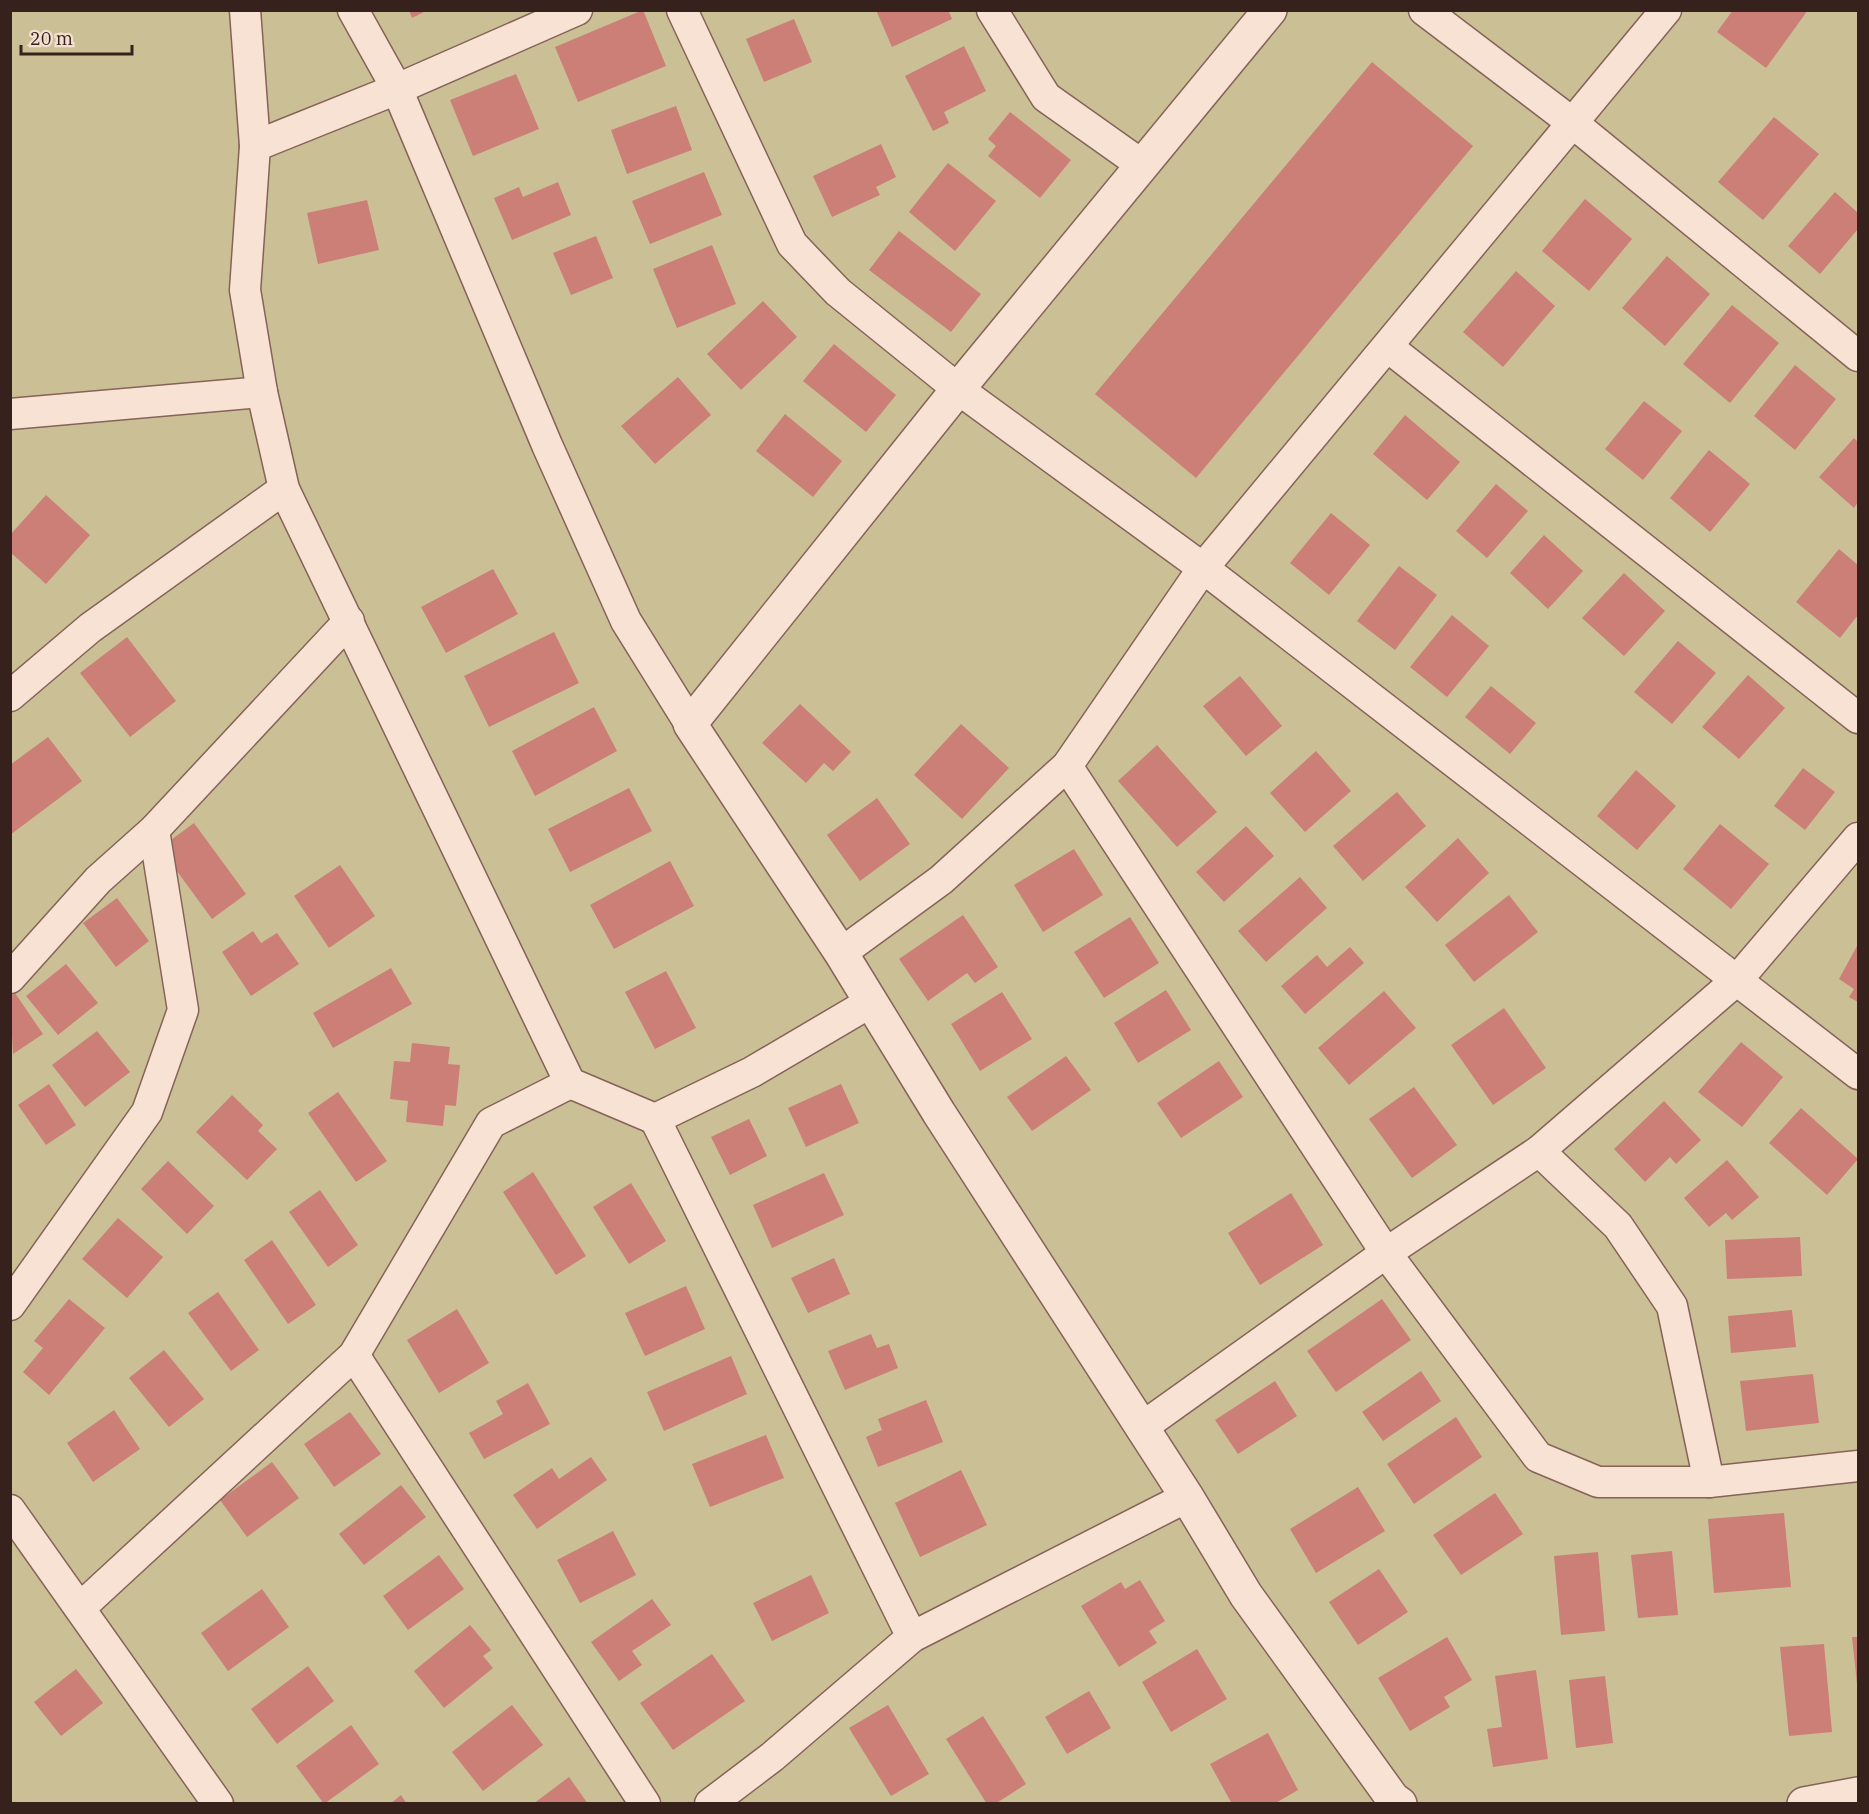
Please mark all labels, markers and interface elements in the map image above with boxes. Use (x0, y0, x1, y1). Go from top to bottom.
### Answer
scale bar (21, 18, 132, 56)
text: 20 m (30, 27, 73, 50)

